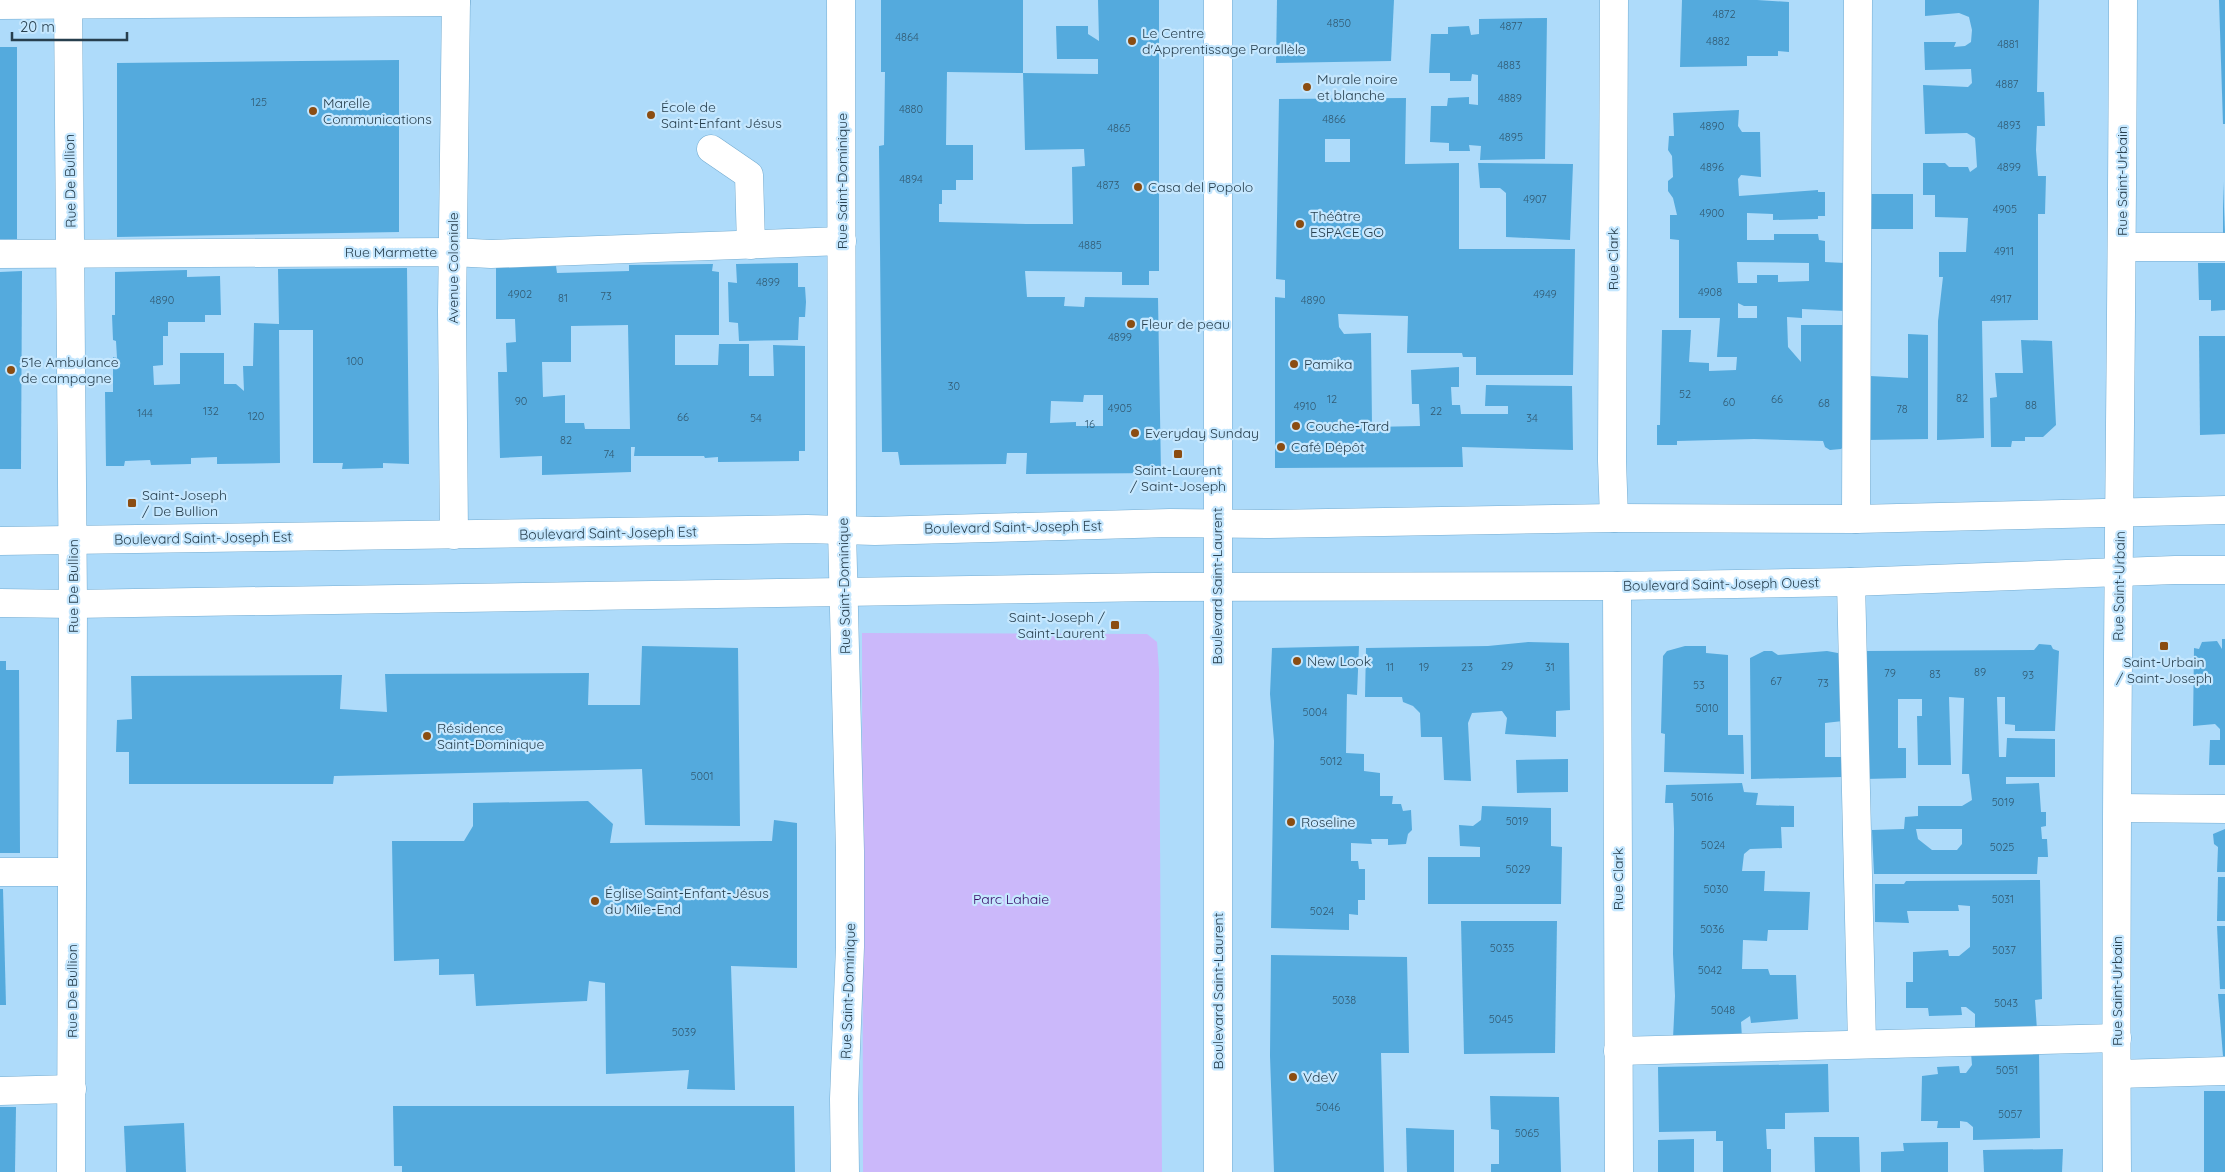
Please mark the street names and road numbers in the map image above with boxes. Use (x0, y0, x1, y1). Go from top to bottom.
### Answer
street label: Rue Saint-Dominique (833, 113, 851, 249)
street label: Rue Saint-Urbain (2113, 126, 2131, 236)
street label: Rue De Bullion (60, 134, 80, 228)
street label: Avenue Coloniale (444, 212, 462, 324)
street label: Rue Clark (1604, 228, 1622, 290)
street label: Rue Marmette (345, 243, 437, 261)
street label: Boulevard Saint-Laurent (1208, 507, 1226, 664)
street label: Boulevard Saint-Joseph Est (924, 516, 1102, 538)
street label: Rue Saint-Dominique (834, 518, 854, 654)
street label: Boulevard Saint-Joseph Est (519, 522, 697, 544)
street label: Boulevard Saint-Joseph Est (114, 527, 292, 549)
street label: Rue Saint-Urbain (2109, 531, 2129, 641)
street label: Rue De Bullion (64, 539, 82, 633)
street label: Boulevard Saint-Joseph Ouest (1623, 573, 1820, 595)
street label: Rue Clark (1609, 848, 1627, 910)
street label: Boulevard Saint-Laurent (1209, 912, 1227, 1069)
street label: Rue Saint-Dominique (837, 922, 859, 1059)
street label: Rue Saint-Urbain (2108, 936, 2126, 1046)
street label: Rue De Bullion (63, 944, 81, 1038)

